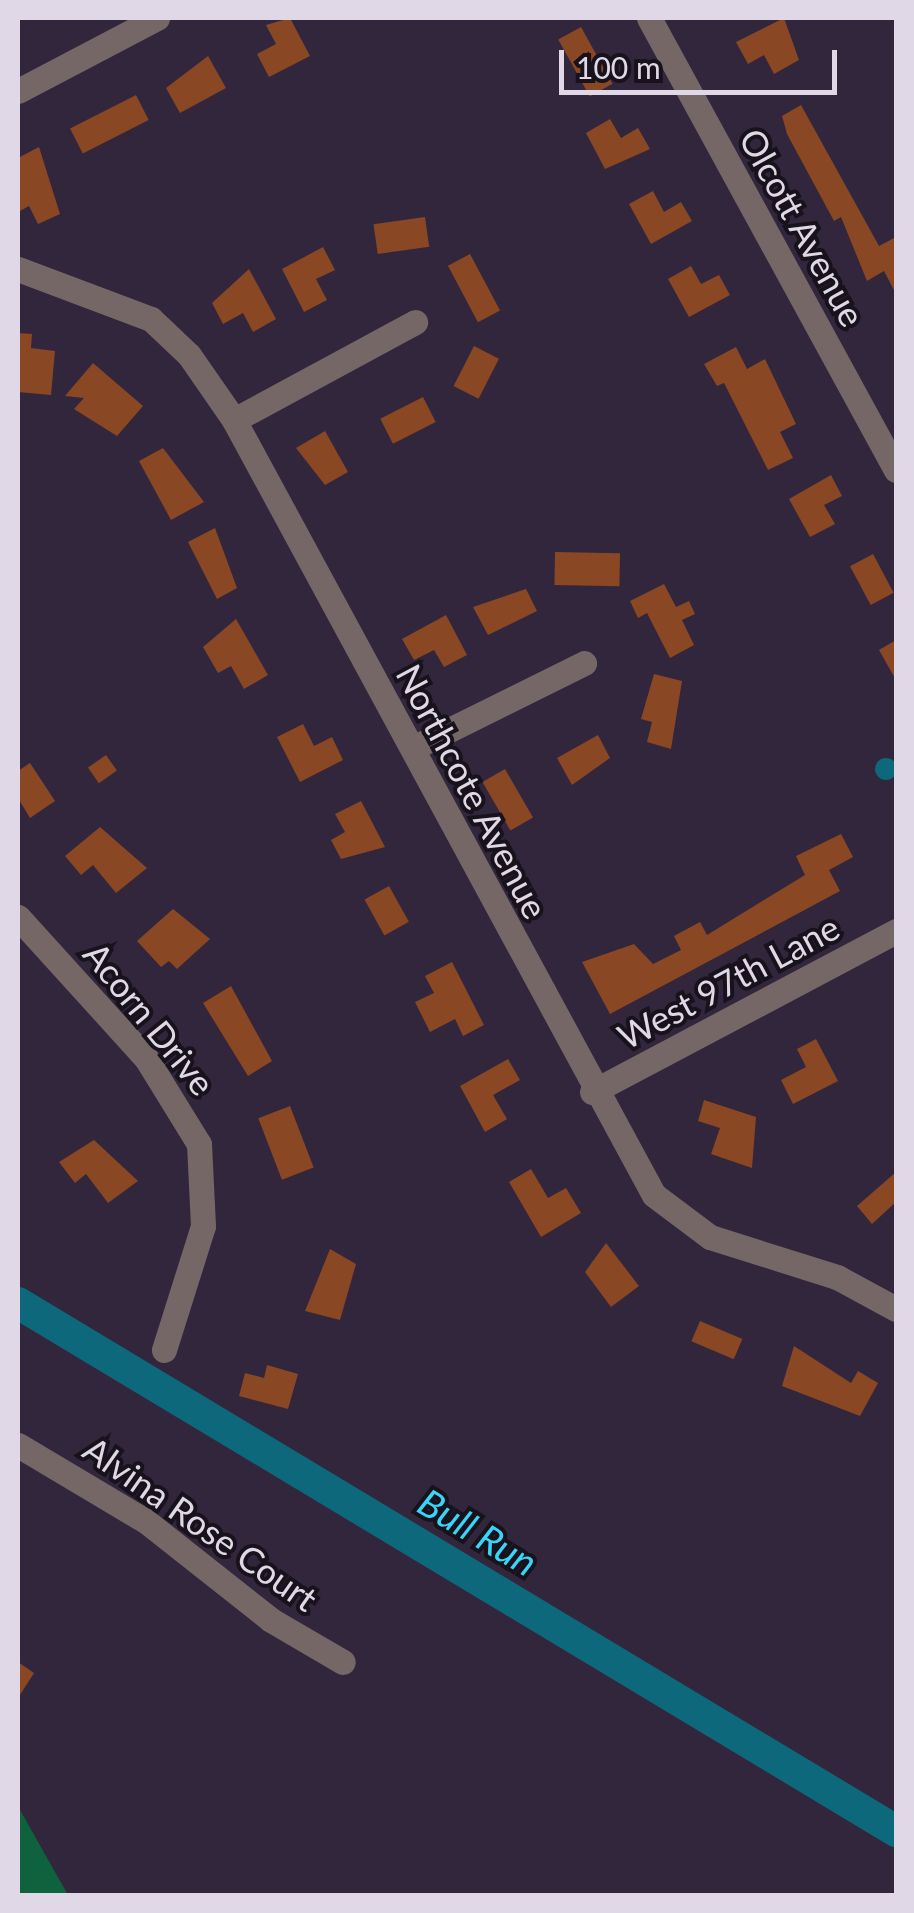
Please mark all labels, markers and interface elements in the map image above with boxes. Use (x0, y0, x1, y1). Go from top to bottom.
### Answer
scale bar (564, 30, 842, 92)
text: 100 m (576, 49, 661, 85)
street label: Olcott Avenue (731, 120, 875, 334)
street label: Northcote Avenue (388, 656, 558, 926)
street label: West 97th Lane (610, 905, 846, 1057)
street label: Acorn Drive (76, 933, 224, 1103)
street label: Alvina Rose Court (76, 1427, 326, 1619)
water label: Bull Run (410, 1479, 546, 1585)

